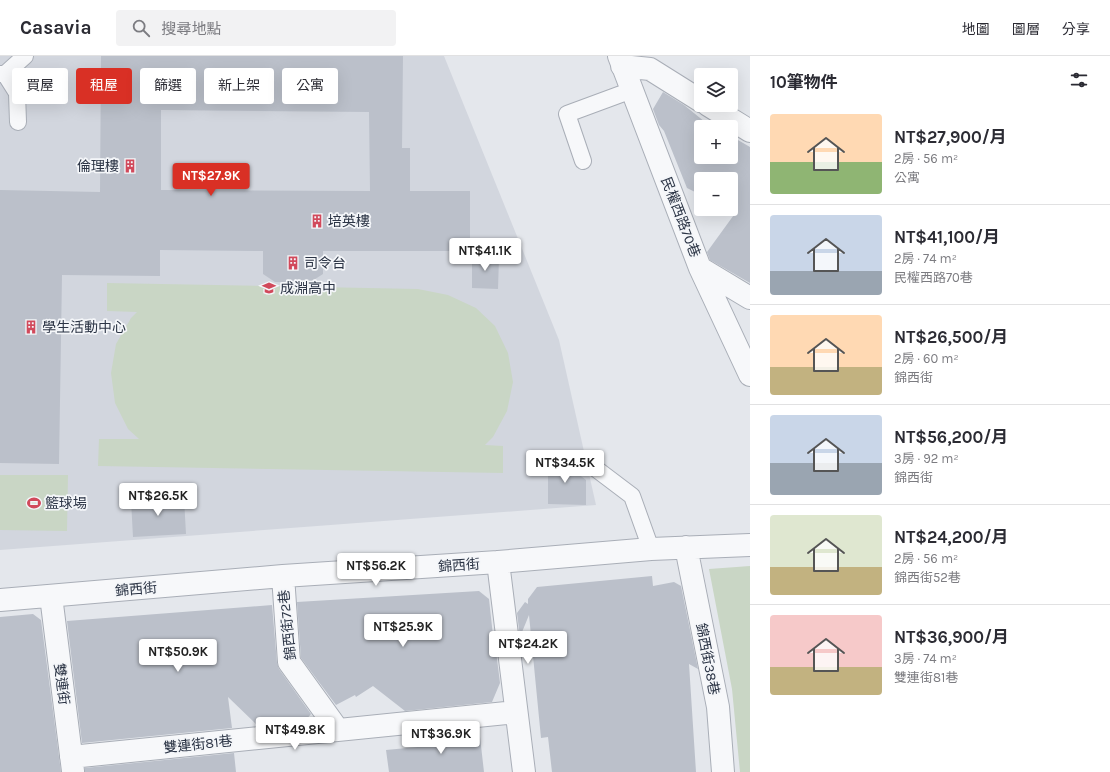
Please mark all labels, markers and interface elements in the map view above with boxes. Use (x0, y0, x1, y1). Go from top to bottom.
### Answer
search box (116, 10, 396, 46)
text: Casavia (20, 17, 92, 39)
icon: search (130, 17, 152, 39)
text: 搜尋地點 (162, 20, 222, 38)
text: 地圖 (962, 21, 990, 38)
text: 圖層 (1012, 21, 1040, 38)
text: 分享 (1062, 21, 1090, 38)
chip: 買屋 (12, 68, 68, 104)
chip: 租屋 (76, 68, 132, 104)
chip: 篩選 (140, 68, 196, 104)
chip: 新上架 (204, 68, 274, 104)
chip: 公寓 (282, 68, 338, 104)
map controls (694, 68, 738, 216)
button: layers (694, 68, 738, 112)
icon: filters (1068, 69, 1090, 91)
text: 10筆物件 (770, 72, 838, 92)
button: + (694, 120, 738, 164)
text: NT$27,900/月 (894, 127, 1007, 147)
icon: home (802, 130, 850, 178)
text: 2房 · 56 m² (894, 151, 958, 166)
place label: 倫理樓 (77, 158, 119, 175)
building icon: 倫理樓 (122, 158, 138, 174)
pin: NT$27.9K (170, 163, 252, 197)
text: NT$27.9K (182, 168, 240, 183)
text: 公寓 (894, 170, 920, 185)
button: − (694, 172, 738, 216)
street label: 民權西路70巷 (657, 175, 704, 260)
building icon: 培英樓 (309, 213, 325, 229)
place label: 培英樓 (328, 213, 370, 230)
text: NT$41,100/月 (894, 227, 1000, 247)
icon: home (802, 231, 850, 279)
pin: NT$41.1K (444, 238, 526, 272)
text: NT$41.1K (458, 243, 512, 258)
text: 2房 · 74 m² (894, 251, 957, 266)
building icon: 司令台 (285, 255, 301, 271)
place label: 司令台 (304, 255, 346, 272)
text: 民權西路70巷 (894, 270, 973, 285)
school or university icon: 成淵高中 (261, 280, 277, 296)
place label: 成淵高中 (280, 280, 336, 297)
building icon: 學生活動中心 (23, 319, 39, 335)
place label: 學生活動中心 (42, 319, 126, 336)
text: NT$26,500/月 (894, 327, 1008, 347)
icon: home (802, 331, 850, 379)
text: 2房 · 60 m² (894, 351, 959, 366)
text: 錦西街 (894, 370, 933, 385)
text: NT$56,200/月 (894, 427, 1008, 447)
icon: home (802, 431, 850, 479)
pin: NT$34.5K (524, 450, 606, 484)
text: 3房 · 92 m² (894, 451, 959, 466)
text: NT$34.5K (535, 455, 595, 470)
text: 錦西街 (894, 470, 933, 485)
pin: NT$26.5K (117, 483, 199, 517)
text: NT$26.5K (128, 488, 188, 503)
sports icon: 籃球場 (26, 495, 42, 511)
place label: 籃球場 (45, 495, 87, 512)
text: NT$24,200/月 (894, 527, 1008, 547)
icon: home (802, 531, 850, 579)
text: 2房 · 56 m² (894, 551, 958, 566)
pin: NT$56.2K (335, 553, 417, 587)
street label: 錦西街 (437, 556, 481, 575)
text: NT$56.2K (346, 558, 406, 573)
text: 錦西街52巷 (894, 570, 961, 585)
street label: 錦西街 (114, 579, 158, 600)
street label: 錦西街72巷 (275, 589, 300, 661)
pin: NT$25.9K (362, 614, 444, 648)
text: NT$25.9K (373, 619, 433, 634)
street label: 錦西街38巷 (692, 622, 723, 696)
text: NT$36,900/月 (894, 627, 1009, 647)
pin: NT$24.2K (487, 631, 569, 665)
icon: home (802, 631, 850, 679)
text: NT$24.2K (498, 636, 558, 651)
pin: NT$50.9K (137, 639, 219, 673)
text: NT$50.9K (148, 644, 208, 659)
text: 3房 · 74 m² (894, 651, 957, 666)
street label: 雙連街 (51, 662, 72, 706)
text: 雙連街81巷 (894, 670, 958, 685)
pin: NT$49.8K (254, 717, 336, 751)
pin: NT$36.9K (400, 721, 482, 755)
text: NT$49.8K (265, 722, 325, 737)
text: NT$36.9K (411, 726, 471, 741)
street label: 雙連街81巷 (163, 732, 233, 757)

